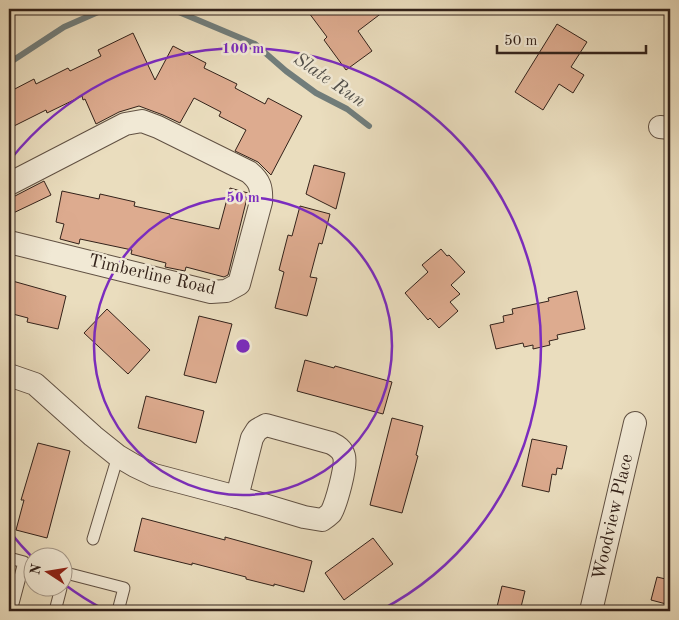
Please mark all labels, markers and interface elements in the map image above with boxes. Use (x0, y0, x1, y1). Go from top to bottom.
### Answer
scale bar (497, 22, 645, 54)
text: 50 m (504, 34, 538, 49)
text: 100 m (222, 42, 264, 57)
water label: Slate Run (290, 50, 368, 112)
text: 50 m (226, 191, 260, 206)
street label: Timberline Road (87, 252, 217, 298)
centre of rings (234, 337, 252, 355)
street label: Woodview Place (590, 452, 636, 582)
north arrow (22, 548, 72, 598)
text: N (28, 563, 44, 576)

